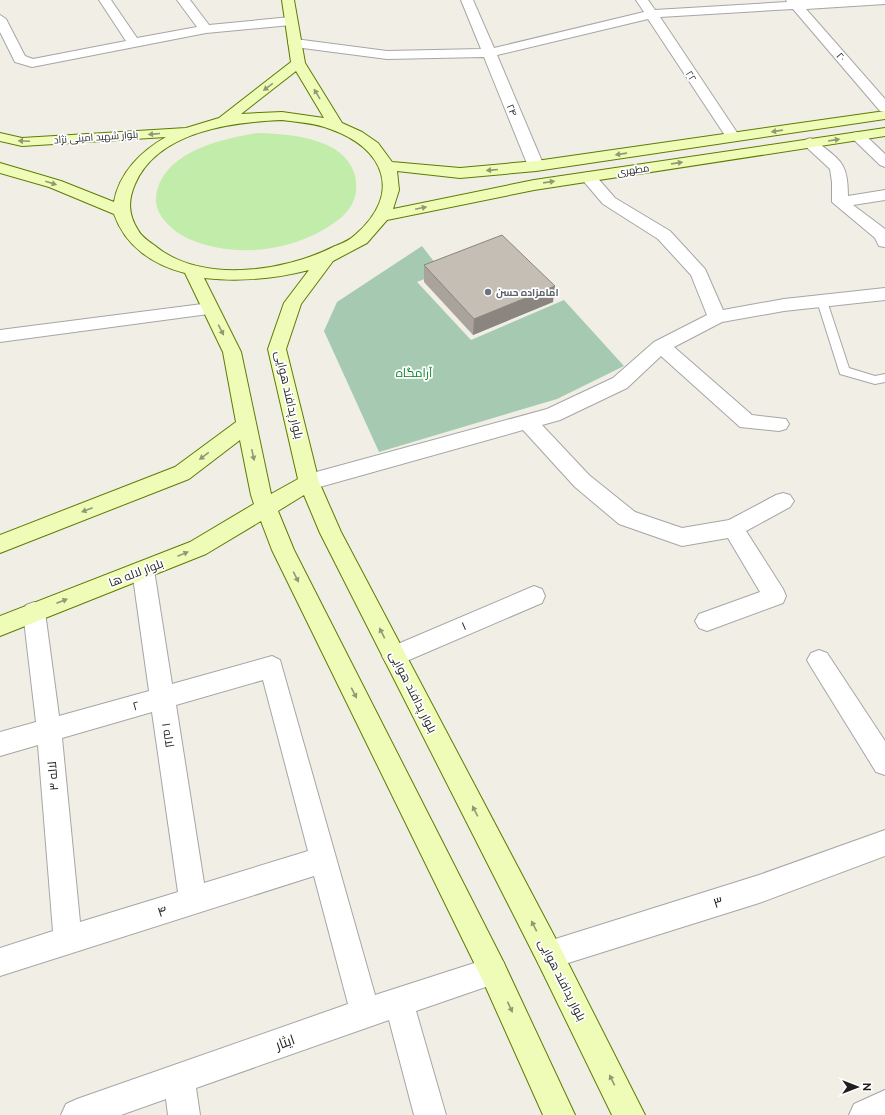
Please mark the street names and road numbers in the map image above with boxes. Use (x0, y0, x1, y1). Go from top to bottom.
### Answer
street label: ۲۰ (834, 50, 848, 64)
street label: ۲۲ (684, 69, 698, 83)
street label: ۲۴ (505, 102, 520, 118)
street label: بلوار شهید امینی نژاد (53, 129, 139, 146)
street label: مطهری (616, 162, 650, 179)
street label: بلوار پدافند هوایی (270, 350, 306, 441)
street label: بلوار لاله ها (107, 556, 165, 590)
street label: ۱ (460, 619, 468, 633)
street label: بلوار پدافند هوایی (385, 649, 440, 736)
street label: ۲ (131, 698, 141, 714)
street label: لاله ۱ (159, 722, 177, 748)
street label: لاله ۳ (45, 761, 61, 791)
street label: ۳ (711, 893, 725, 911)
street label: ۴ (155, 902, 169, 920)
street label: بلوار پدافند هوایی (534, 937, 589, 1024)
street label: ایثار (272, 1031, 297, 1053)

